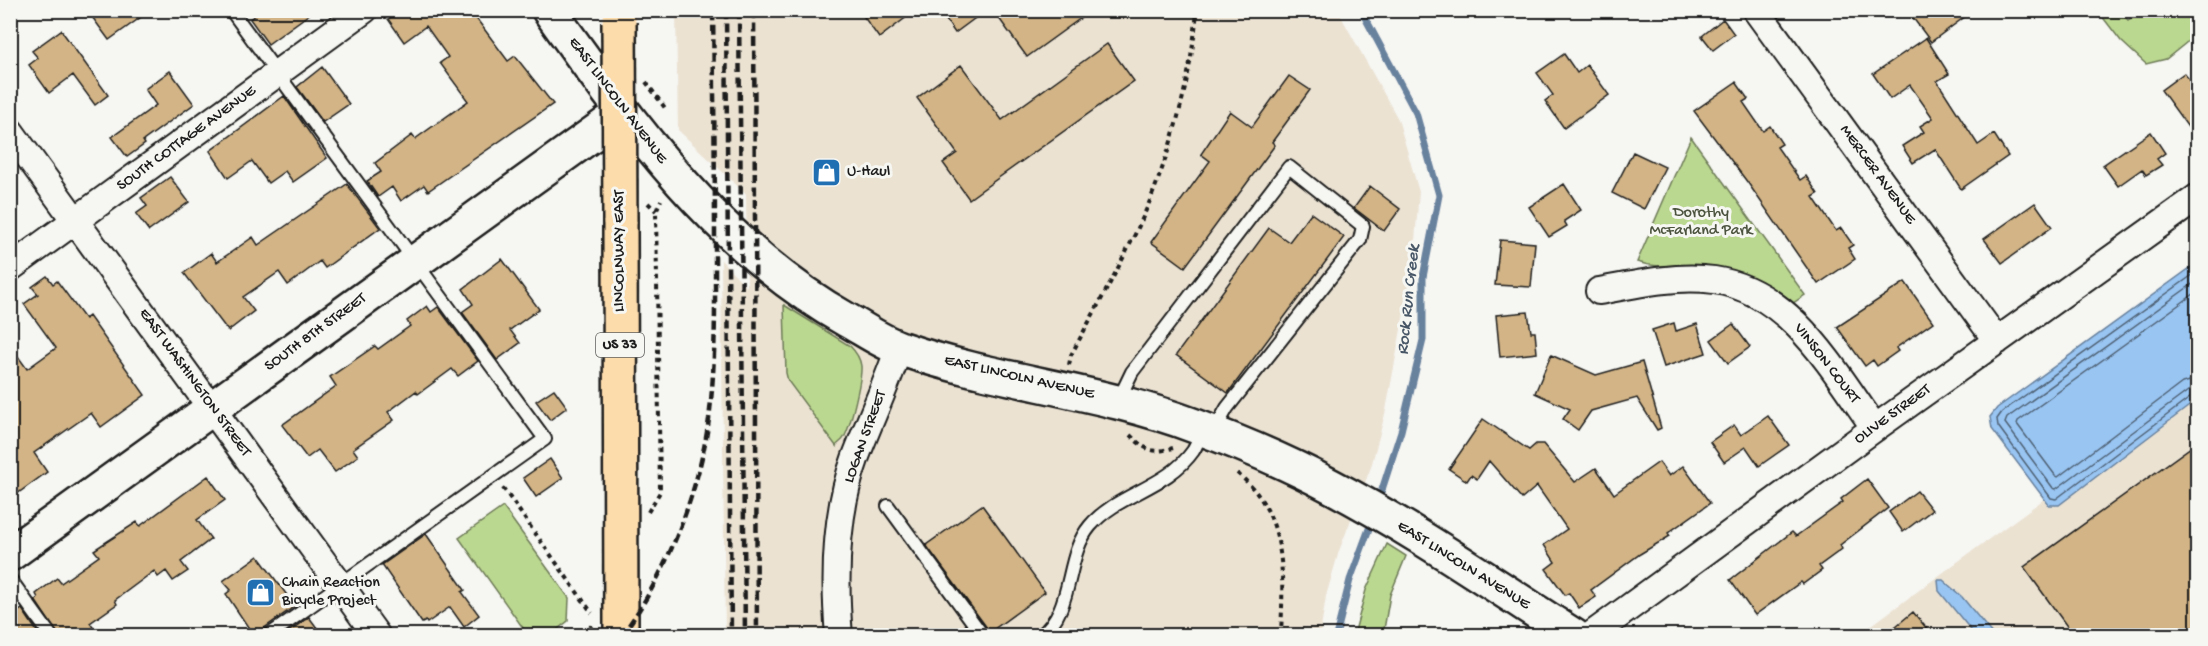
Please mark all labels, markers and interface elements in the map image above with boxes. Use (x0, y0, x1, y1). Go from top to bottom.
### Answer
street label: EAST LINCOLN AVENUE (563, 34, 671, 169)
street label: SOUTH COTTAGE AVENUE (114, 82, 261, 196)
street label: MERCER AVENUE (1835, 122, 1920, 229)
shop icon: U-Haul (810, 156, 842, 188)
place label: U-Haul (847, 163, 890, 182)
street label: LINCOLNWAY EAST (611, 189, 630, 312)
park label: Dorothy McFarland Park (1650, 204, 1754, 241)
water label: Rock Run Creek (1393, 242, 1425, 356)
street label: SOUTH 8TH STREET (261, 289, 371, 376)
street label: EAST WASHINGTON STREET (134, 305, 255, 462)
street label: VINSON COURT (1788, 319, 1864, 409)
road number: US 33 (596, 333, 644, 357)
street label: EAST LINCOLN AVENUE (942, 352, 1097, 405)
street label: OLIVE STREET (1851, 380, 1936, 449)
street label: LOGAN STREET (840, 387, 892, 486)
street label: EAST LINCOLN AVENUE (1393, 517, 1534, 615)
place label: Chain Reaction Bicycle Project (281, 574, 380, 611)
shop icon: Chain Reaction Bicycle Project (245, 576, 277, 608)

